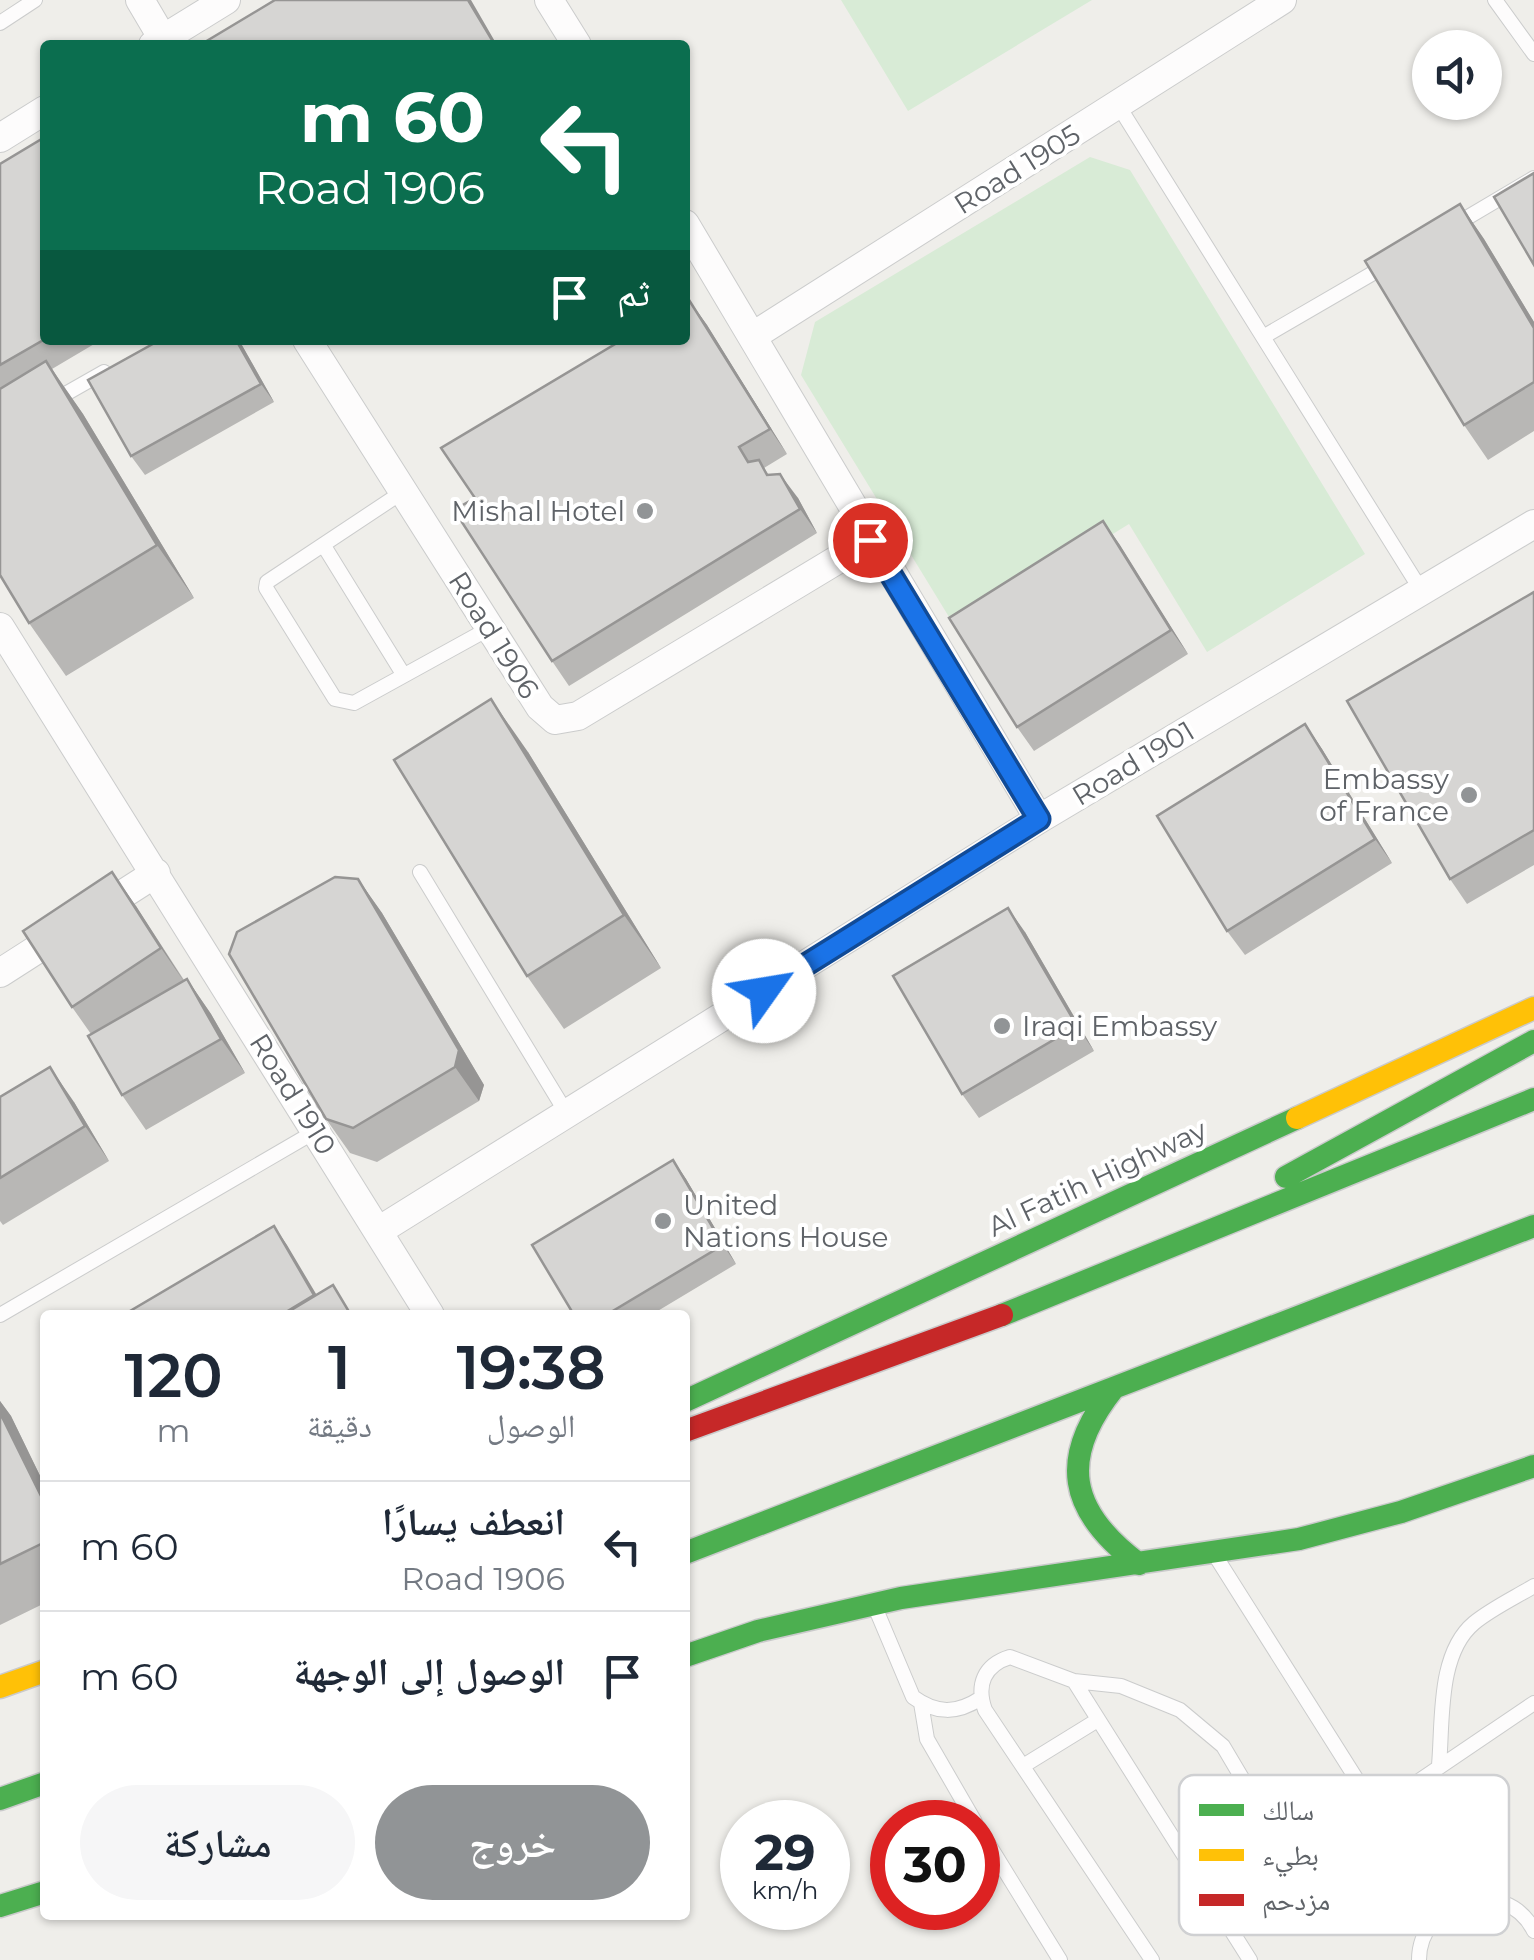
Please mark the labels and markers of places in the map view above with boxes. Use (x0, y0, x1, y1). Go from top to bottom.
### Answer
place label: Mishal Hotel (451, 494, 625, 528)
pin (828, 498, 913, 583)
marker: Mishal Hotel (634, 500, 656, 522)
place label: Embassy of France (1319, 762, 1450, 828)
marker: Embassy of France (1458, 784, 1480, 806)
place label: Iraqi Embassy (1022, 1009, 1218, 1043)
marker: Iraqi Embassy (991, 1015, 1013, 1037)
place label: United Nations House (683, 1188, 888, 1254)
marker: United Nations House (652, 1210, 674, 1232)

